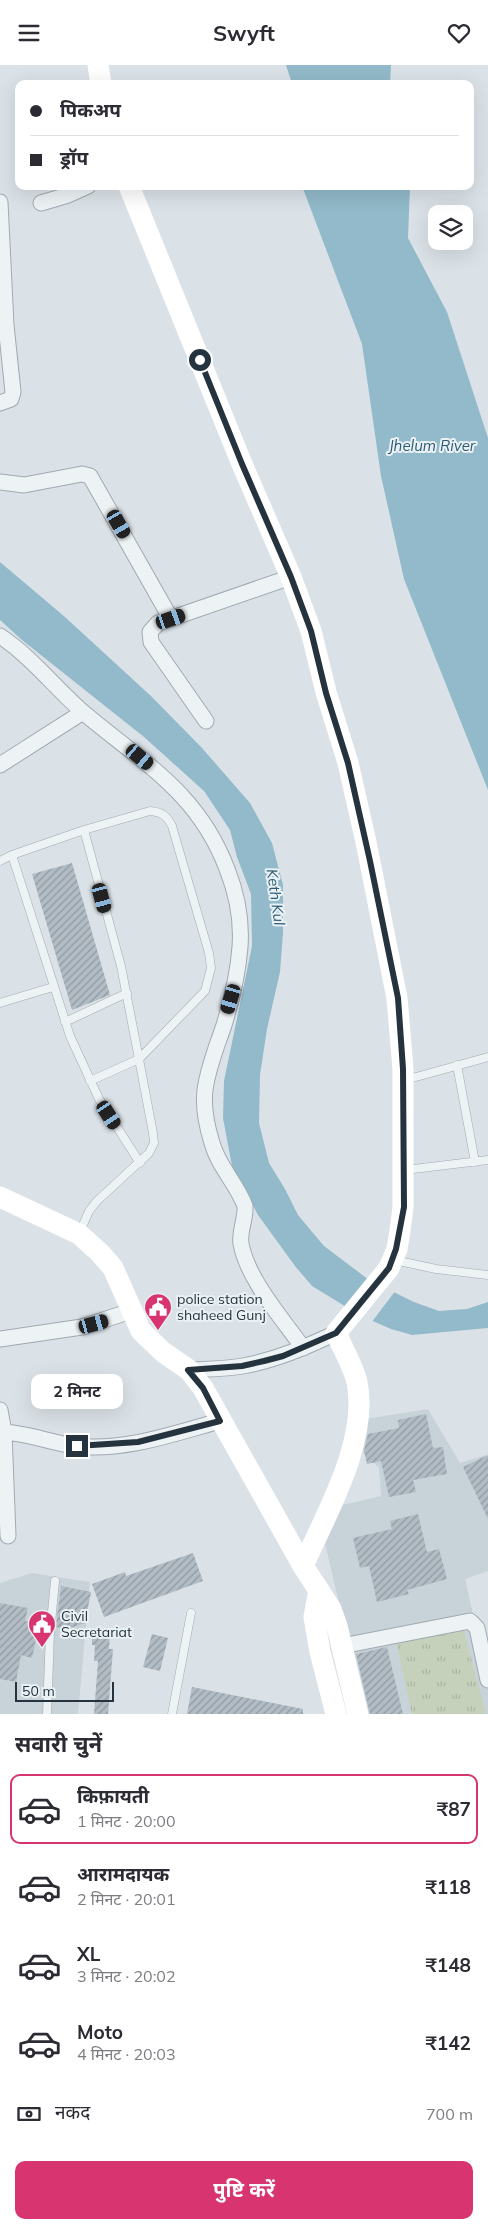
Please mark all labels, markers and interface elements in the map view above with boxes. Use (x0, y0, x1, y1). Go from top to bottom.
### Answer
icon: menu (15, 19, 43, 47)
text: Swyft (213, 19, 275, 47)
icon: heart (445, 19, 473, 47)
text: पिकअप (60, 98, 121, 122)
text: ड्रॉप (60, 146, 88, 170)
map controls (428, 205, 473, 250)
button: layers (428, 205, 473, 250)
route start (189, 349, 211, 371)
water label: Jhelum River (387, 436, 476, 455)
car (105, 507, 132, 541)
car (154, 607, 187, 631)
car (123, 742, 156, 772)
water label: Keth Kul (263, 867, 289, 927)
car (90, 882, 113, 914)
car (219, 982, 242, 1016)
car (94, 1098, 123, 1132)
place label: police station shaheed Gunj (177, 1290, 266, 1324)
public building icon: police station shaheed Gunj (143, 1292, 173, 1331)
car (77, 1313, 110, 1335)
callout: 2 मिनट (31, 1373, 123, 1409)
text: 2 मिनट (53, 1381, 101, 1401)
route end (66, 1435, 88, 1457)
place label: Civil Secretariat (61, 1607, 132, 1641)
public building icon: Civil Secretariat (27, 1609, 57, 1648)
scale bar (15, 1679, 114, 1702)
text: 50 m (22, 1682, 55, 1700)
text: सवारी चुनें (15, 1730, 102, 1758)
text: किफ़ायती (77, 1784, 149, 1808)
icon: car (17, 1787, 62, 1832)
text: ₹87 (437, 1797, 471, 1821)
text: 1 मिनट · 20:00 (77, 1811, 176, 1831)
text: आरामदायक (77, 1862, 169, 1886)
icon: car (17, 1865, 62, 1910)
text: ₹118 (425, 1875, 471, 1899)
text: 2 मिनट · 20:01 (77, 1889, 176, 1909)
text: XL (77, 1942, 100, 1966)
icon: car (17, 1943, 62, 1988)
text: ₹148 (425, 1953, 471, 1977)
text: 3 मिनट · 20:02 (77, 1966, 176, 1986)
text: Moto (77, 2020, 123, 2044)
icon: car (17, 2021, 62, 2066)
text: ₹142 (425, 2031, 471, 2055)
text: 4 मिनट · 20:03 (77, 2044, 176, 2064)
icon: cash (15, 2100, 43, 2128)
text: नकद (55, 2100, 90, 2124)
text: 700 m (426, 2104, 473, 2124)
button: पुष्टि करें (15, 2161, 473, 2219)

